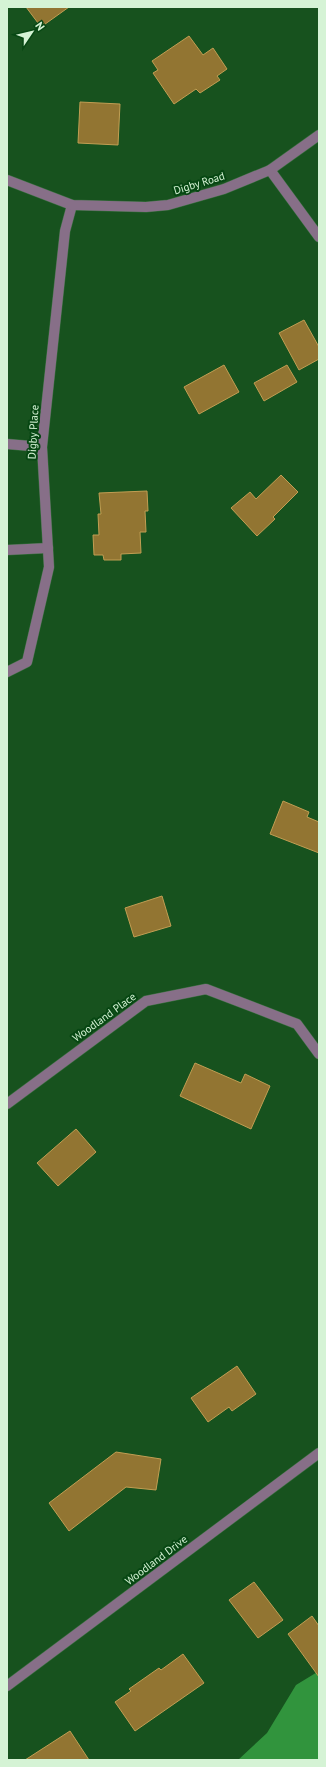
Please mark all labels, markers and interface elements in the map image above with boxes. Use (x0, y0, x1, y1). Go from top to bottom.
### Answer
north arrow (12, 12, 52, 52)
text: N (32, 19, 48, 33)
street label: Digby Road (172, 169, 226, 197)
street label: Digby Place (25, 404, 41, 460)
street label: Woodland Place (70, 989, 139, 1045)
street label: Woodland Drive (122, 1532, 190, 1588)

